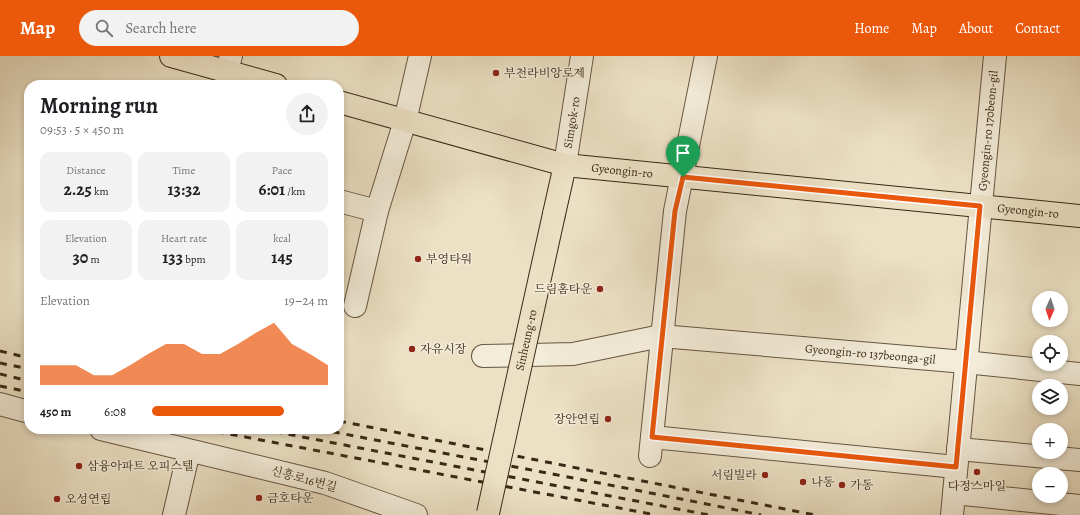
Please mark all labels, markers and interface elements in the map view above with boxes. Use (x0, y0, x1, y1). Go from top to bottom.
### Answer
search box (79, 10, 359, 46)
text: Map (20, 15, 55, 41)
icon: search (93, 17, 115, 39)
text: Search here (125, 18, 197, 38)
text: Home (854, 19, 889, 38)
text: Map (911, 19, 937, 38)
text: About (959, 19, 993, 38)
text: Contact (1015, 19, 1060, 38)
place label: 부천라비앙로제 (504, 65, 585, 81)
marker: 부천라비앙로제 (491, 68, 501, 78)
street label: Gyeongin-ro 170beon-gil (974, 70, 1002, 192)
text: Morning run (40, 91, 158, 121)
button: share (286, 93, 328, 135)
street label: Simgok-ro (560, 95, 584, 150)
text: 09:53 · 5 × 450 m (40, 121, 124, 138)
pin (666, 136, 700, 177)
icon: arrive (672, 142, 694, 164)
street label: Gyeongin-ro (591, 160, 654, 182)
text: Distance (66, 163, 106, 178)
text: Time (173, 163, 195, 178)
text: Pace (272, 163, 292, 178)
text: 2.25 (63, 178, 92, 201)
text: 13:32 (168, 178, 200, 201)
text: 6:01 (258, 178, 285, 201)
text: km (92, 184, 109, 199)
text: /km (285, 184, 306, 199)
street label: Gyeongin-ro (997, 200, 1060, 222)
text: Elevation (65, 231, 107, 246)
text: Heart rate (161, 231, 207, 246)
text: kcal (273, 231, 291, 246)
text: 30 (72, 246, 88, 269)
text: 133 (162, 246, 183, 269)
text: 145 (271, 246, 293, 269)
place label: 부영타워 (426, 251, 472, 267)
text: m (88, 252, 100, 267)
text: bpm (183, 252, 206, 267)
marker: 부영타워 (413, 254, 423, 264)
place label: 드림홈타운 (534, 281, 592, 297)
marker: 드림홈타운 (595, 284, 605, 294)
north arrow (1032, 291, 1068, 327)
map controls (1032, 291, 1068, 503)
text: Elevation (40, 292, 90, 309)
text: 19–24 m (284, 292, 328, 309)
street label: Sinheung-ro (512, 308, 541, 372)
button: locate (1032, 335, 1068, 371)
street label: Gyeongin-ro 137beonga-gil (805, 340, 936, 367)
place label: 자유시장 (420, 341, 467, 357)
marker: 자유시장 (407, 344, 417, 354)
button: layers (1032, 379, 1068, 415)
text: 450 m (40, 403, 71, 420)
text: 6:08 (104, 403, 126, 420)
place label: 장안연립 (554, 411, 600, 427)
marker: 장안연립 (603, 414, 613, 424)
button: + (1032, 423, 1068, 459)
place label: 삼융아파트 오피스텔 (87, 458, 194, 474)
marker: 삼융아파트 오피스텔 (74, 461, 84, 471)
street label: 신흥로16번길 (269, 463, 339, 495)
place label: 서림빌라 (711, 467, 757, 483)
marker: 다정스마일 (972, 467, 982, 477)
button: − (1032, 467, 1068, 503)
marker: 서림빌라 (760, 470, 770, 480)
place label: 나동 (811, 474, 835, 490)
marker: 나동 (798, 477, 808, 487)
place label: 가동 (850, 477, 874, 493)
place label: 다정스마일 (948, 478, 1006, 494)
marker: 가동 (837, 480, 847, 490)
place label: 금호타운 (267, 490, 314, 506)
place label: 오성연립 (65, 491, 111, 507)
marker: 금호타운 (254, 493, 264, 503)
marker: 오성연립 (52, 494, 62, 504)

